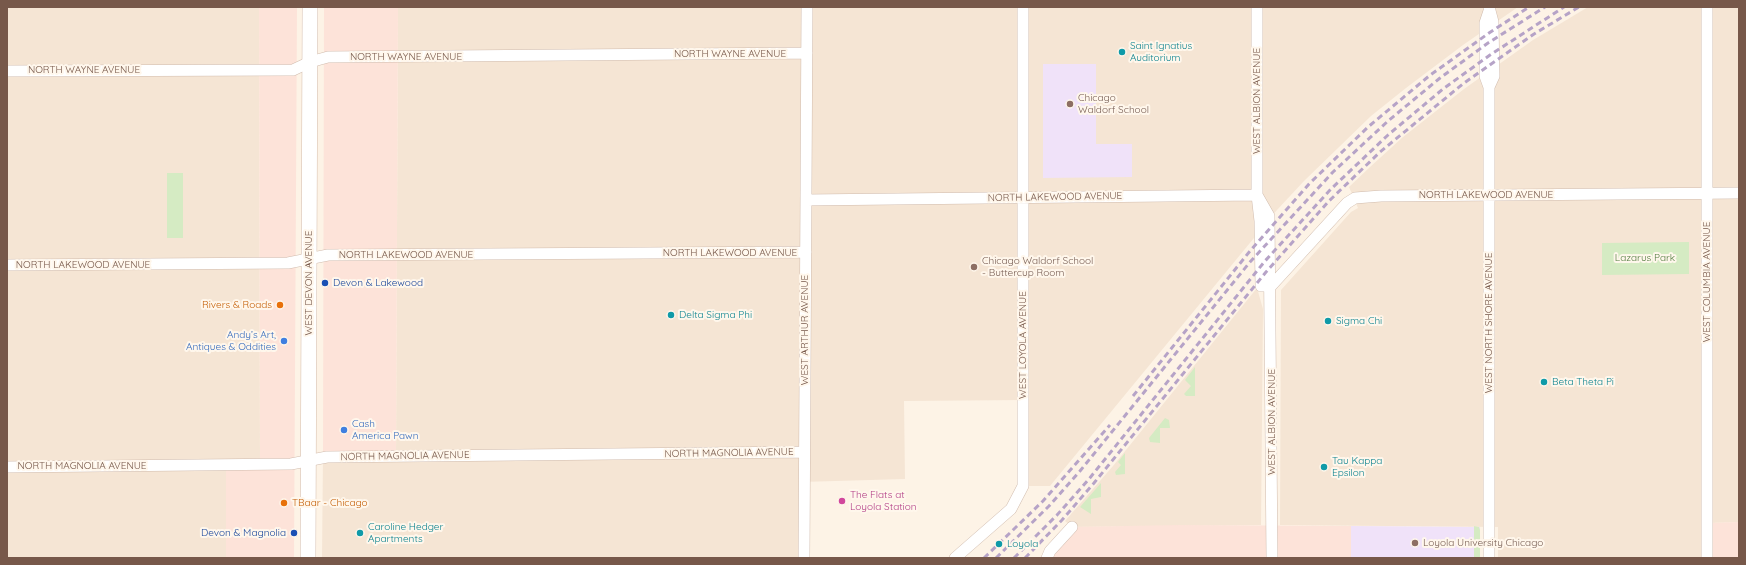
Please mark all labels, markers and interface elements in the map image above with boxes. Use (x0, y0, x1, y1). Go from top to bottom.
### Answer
place label: Saint Ignatius Auditorium (1130, 40, 1192, 64)
marker: Saint Ignatius Auditorium (1117, 47, 1127, 57)
street label: NORTH WAYNE AVENUE (674, 48, 786, 60)
street label: WEST ALBION AVENUE (1251, 48, 1263, 154)
street label: NORTH WAYNE AVENUE (350, 51, 462, 63)
street label: NORTH WAYNE AVENUE (28, 64, 140, 76)
place label: Chicago Waldorf School (1078, 92, 1149, 116)
marker: Chicago Waldorf School (1065, 99, 1075, 109)
street label: NORTH LAKEWOOD AVENUE (1419, 189, 1553, 201)
street label: NORTH LAKEWOOD AVENUE (988, 190, 1122, 204)
street label: WEST COLUMBIA AVENUE (1701, 222, 1713, 342)
street label: WEST DEVON AVENUE (303, 231, 315, 335)
street label: NORTH LAKEWOOD AVENUE (663, 247, 797, 259)
street label: NORTH LAKEWOOD AVENUE (339, 249, 473, 261)
park label: Lazarus Park (1615, 252, 1675, 264)
street label: WEST NORTH SHORE AVENUE (1483, 253, 1495, 393)
place label: Chicago Waldorf School - Buttercup Room (982, 255, 1093, 278)
street label: NORTH LAKEWOOD AVENUE (16, 259, 150, 271)
marker: Chicago Waldorf School - Buttercup Room (969, 262, 979, 272)
street label: WEST ARTHUR AVENUE (799, 275, 811, 385)
place label: Devon & Lakewood (333, 277, 423, 289)
marker: Devon & Lakewood (320, 278, 330, 288)
street label: WEST LOYOLA AVENUE (1017, 291, 1029, 399)
place label: Rivers & Roads (202, 299, 272, 311)
marker: Rivers & Roads (275, 300, 285, 310)
place label: Delta Sigma Phi (679, 309, 752, 321)
marker: Delta Sigma Phi (666, 310, 676, 320)
place label: Sigma Chi (1336, 315, 1382, 327)
marker: Sigma Chi (1323, 316, 1333, 326)
place label: Andy’s Art, Antiques & Oddities (186, 329, 276, 352)
marker: Andy’s Art, Antiques & Oddities (279, 336, 289, 346)
street label: WEST ALBION AVENUE (1266, 369, 1278, 475)
place label: Beta Theta Pi (1552, 376, 1614, 388)
marker: Beta Theta Pi (1539, 377, 1549, 387)
place label: Cash America Pawn (352, 418, 418, 442)
marker: Cash America Pawn (339, 425, 349, 435)
street label: NORTH MAGNOLIA AVENUE (664, 446, 794, 460)
street label: NORTH MAGNOLIA AVENUE (340, 449, 470, 463)
place label: Tau Kappa Epsilon (1332, 455, 1382, 478)
street label: NORTH MAGNOLIA AVENUE (17, 460, 147, 472)
marker: Tau Kappa Epsilon (1319, 462, 1329, 472)
place label: The Flats at Loyola Station (850, 489, 917, 512)
marker: The Flats at Loyola Station (837, 496, 847, 506)
place label: TBaar - Chicago (292, 497, 368, 509)
marker: TBaar - Chicago (279, 498, 289, 508)
place label: Caroline Hedger Apartments (368, 521, 443, 544)
place label: Devon & Magnolia (201, 527, 286, 539)
marker: Devon & Magnolia (289, 528, 299, 538)
marker: Caroline Hedger Apartments (355, 528, 365, 538)
place label: Loyola University Chicago (1423, 537, 1543, 549)
place label: Loyola (1007, 538, 1038, 550)
marker: Loyola University Chicago (1410, 538, 1420, 548)
marker: Loyola (994, 539, 1004, 549)

